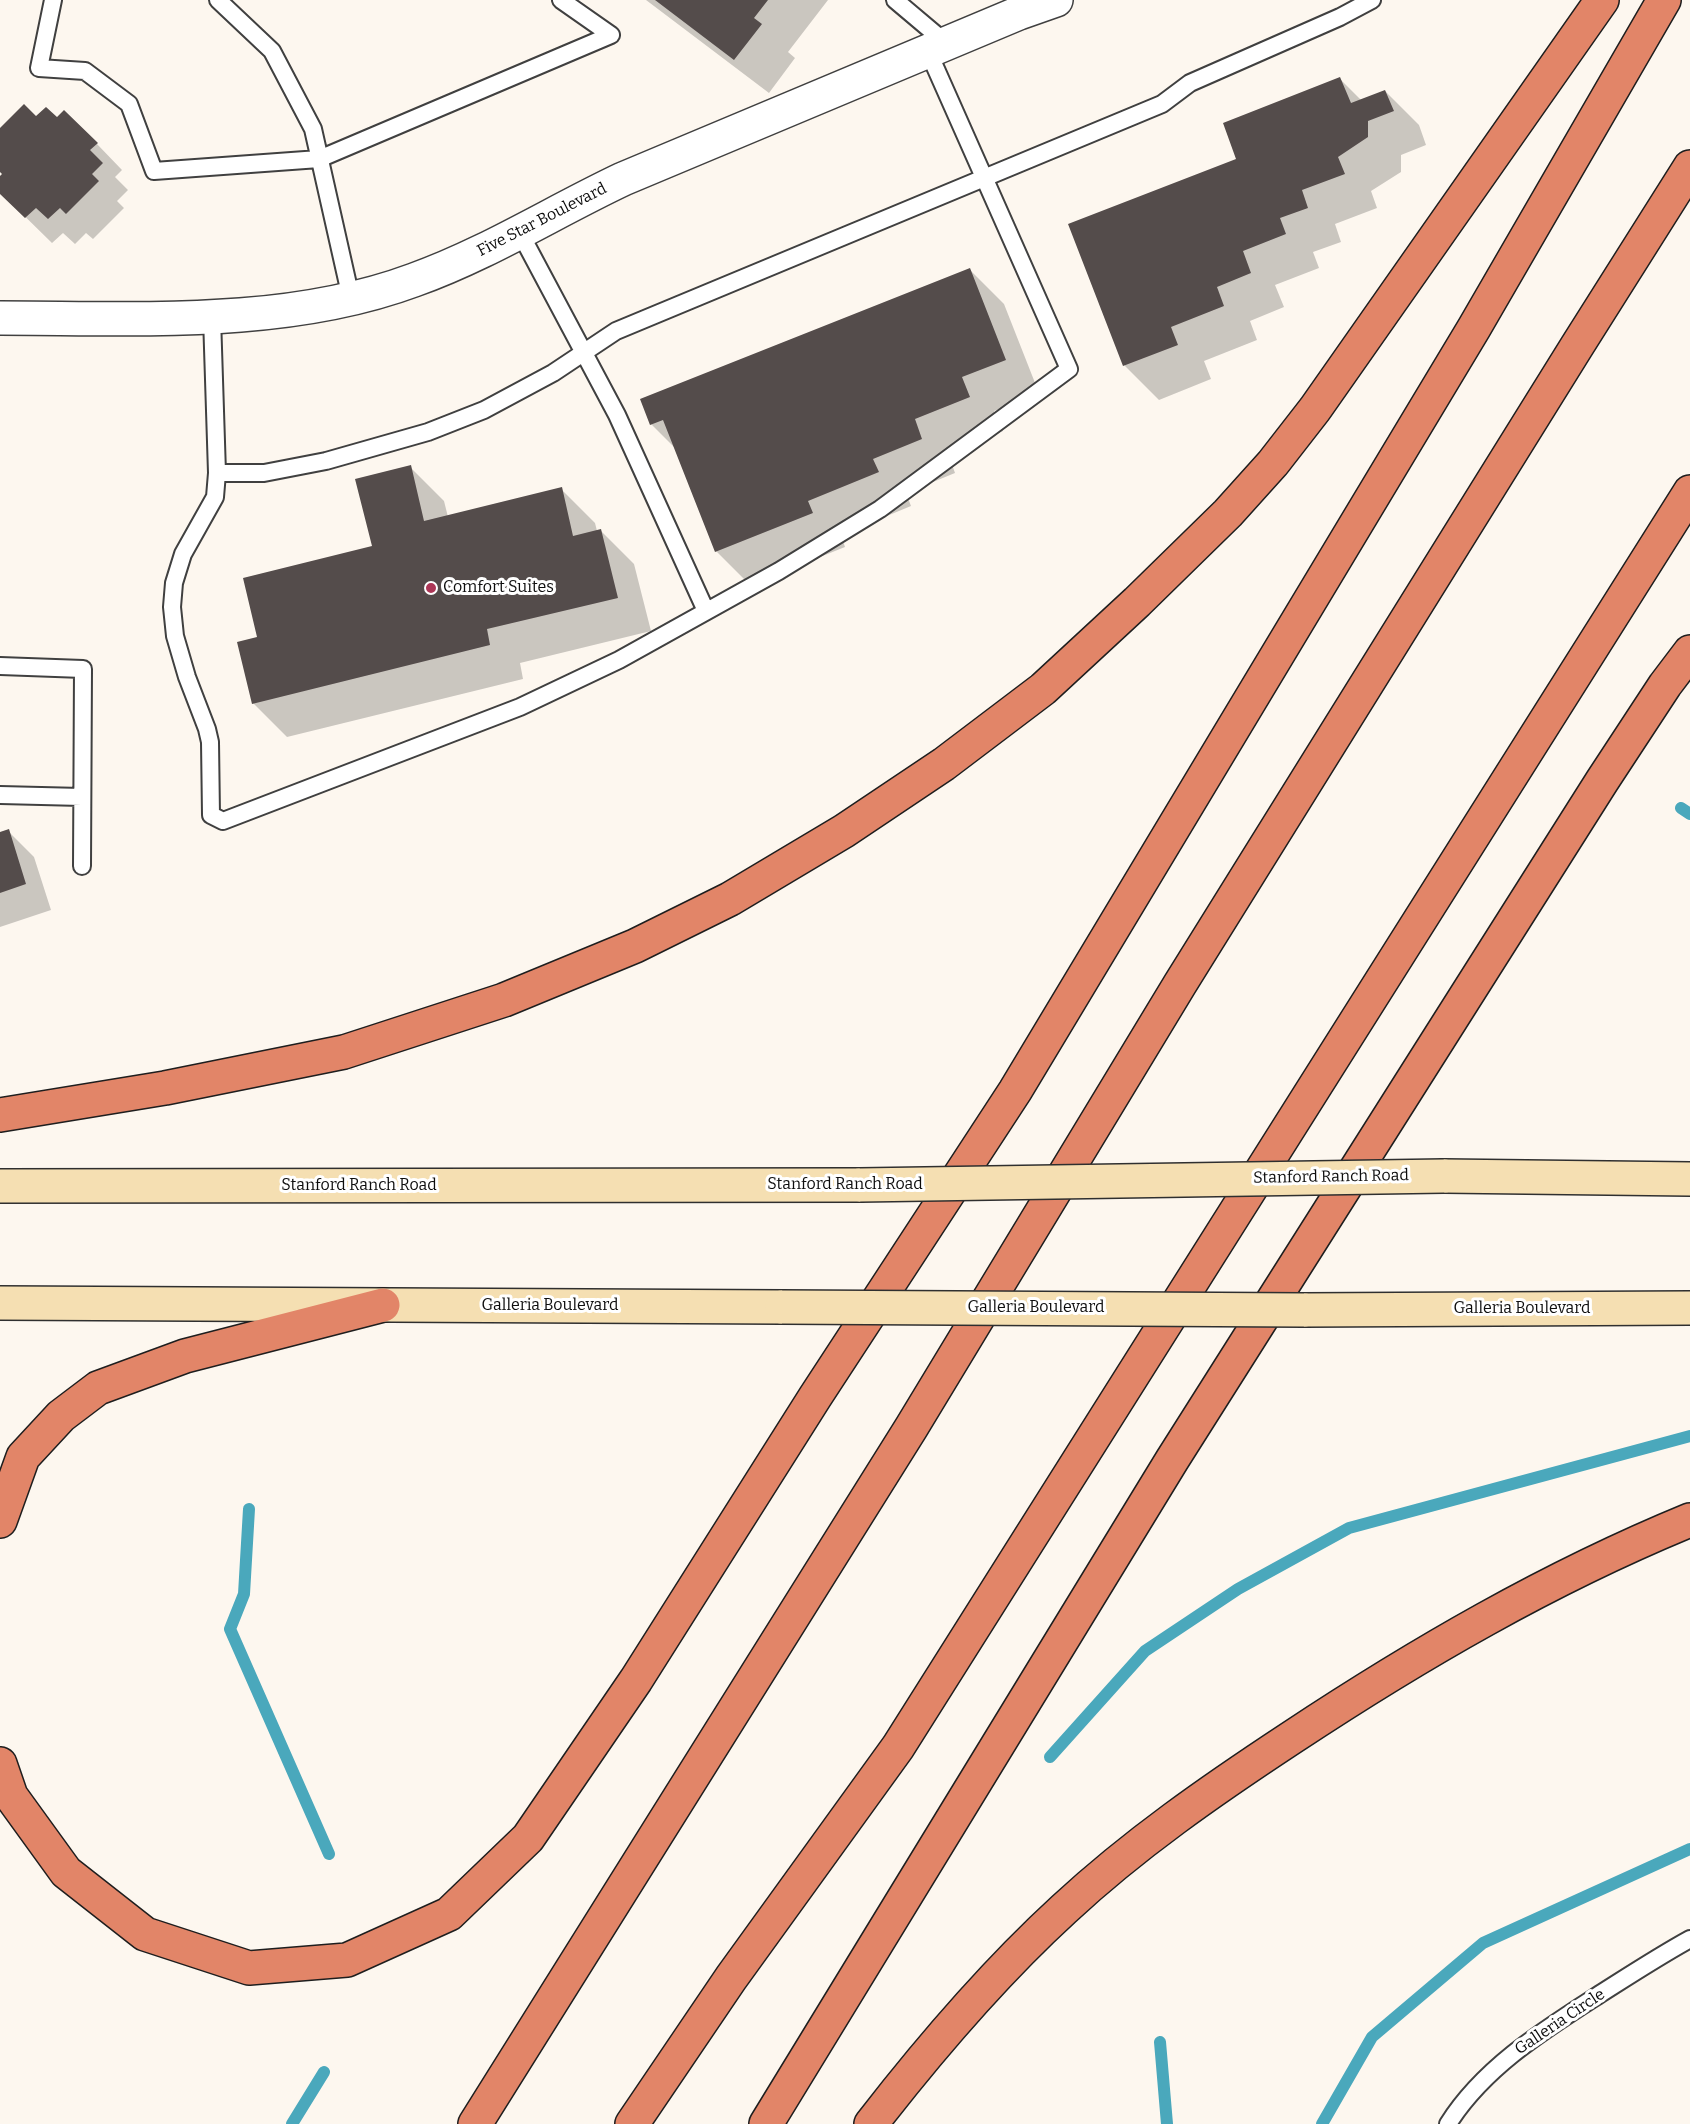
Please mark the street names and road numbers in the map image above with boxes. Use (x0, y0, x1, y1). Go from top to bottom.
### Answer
street label: Five Star Boulevard (474, 179, 610, 261)
street label: Stanford Ranch Road (1253, 1166, 1409, 1188)
street label: Stanford Ranch Road (767, 1175, 923, 1195)
street label: Stanford Ranch Road (281, 1176, 437, 1196)
street label: Galleria Boulevard (481, 1296, 619, 1316)
street label: Galleria Boulevard (967, 1298, 1105, 1318)
street label: Galleria Boulevard (1453, 1299, 1591, 1319)
street label: Galleria Circle (1511, 1985, 1609, 2059)

